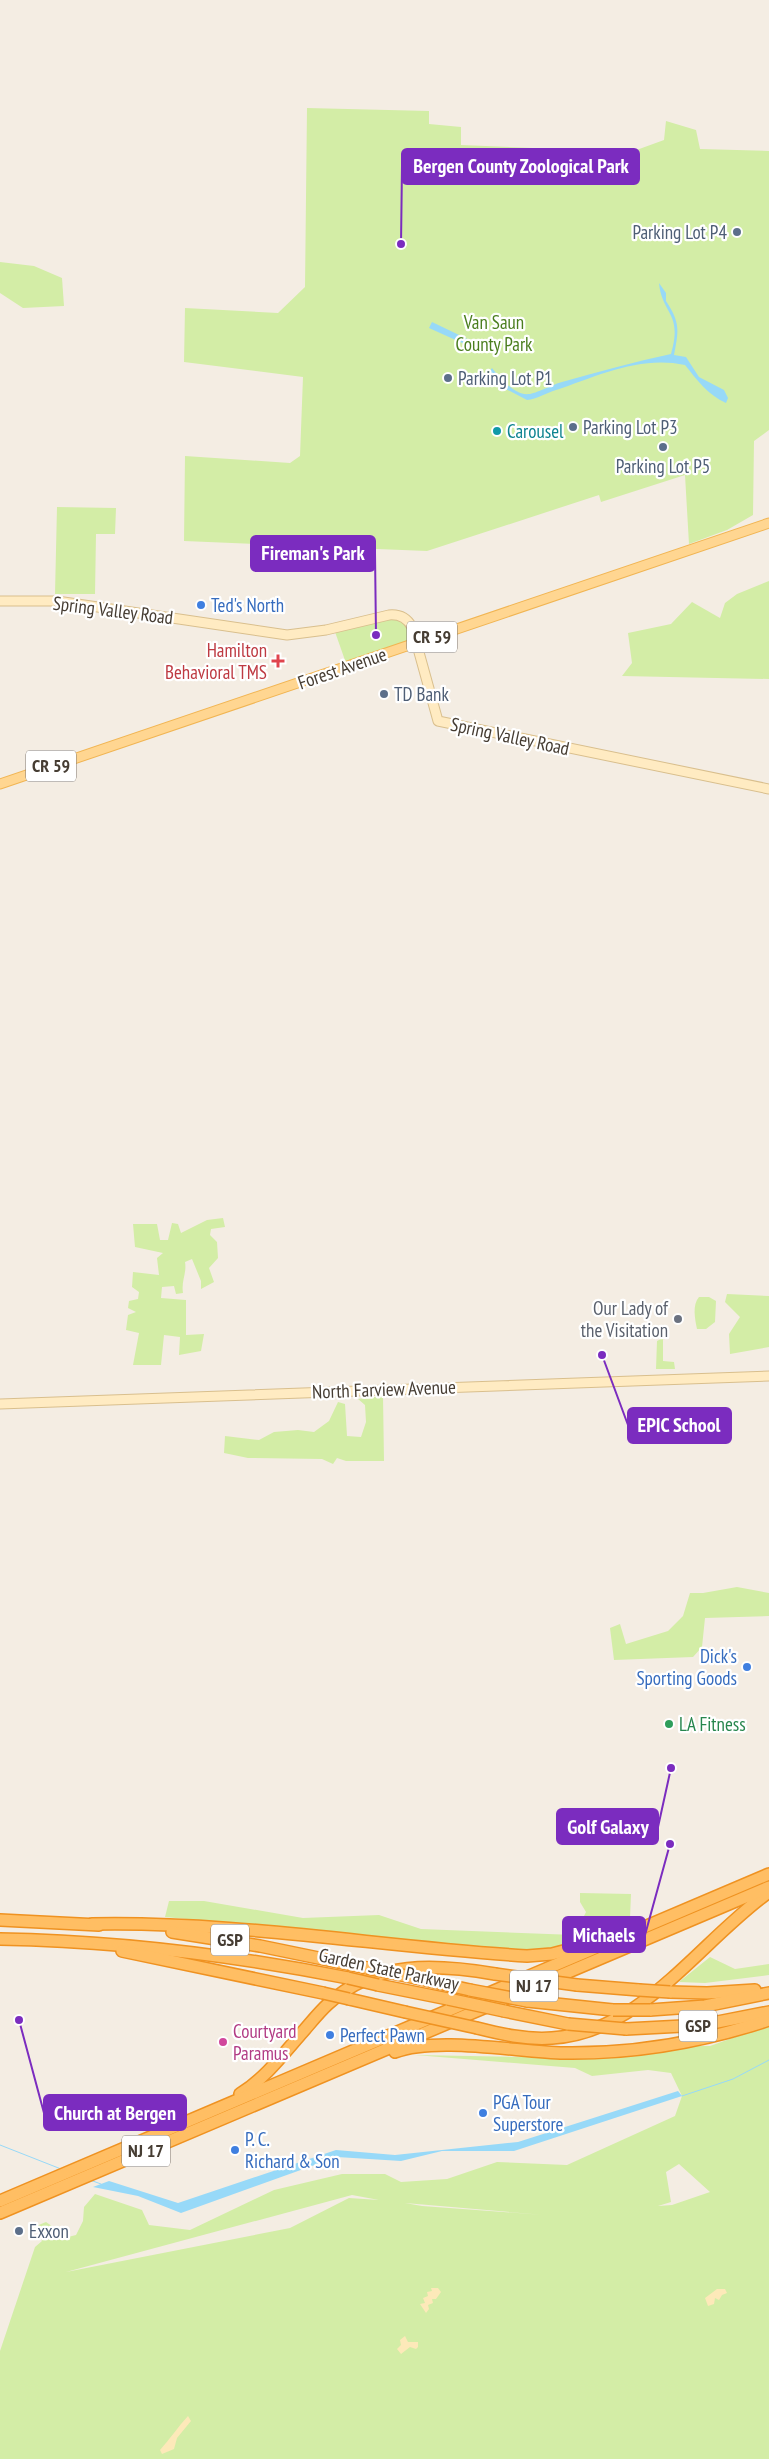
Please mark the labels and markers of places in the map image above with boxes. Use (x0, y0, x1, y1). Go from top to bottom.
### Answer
callout: Bergen County Zoological Park (402, 149, 639, 184)
place label: Parking Lot P4 (632, 220, 727, 244)
marker: Parking Lot P4 (731, 226, 743, 238)
place label: Parking Lot P1 (458, 366, 553, 390)
marker: Parking Lot P1 (442, 372, 454, 384)
place label: Parking Lot P3 (583, 415, 678, 439)
place label: Carousel (507, 419, 564, 443)
marker: Parking Lot P3 (567, 421, 579, 433)
marker: Carousel (491, 425, 503, 437)
marker: Parking Lot P5 (657, 441, 669, 453)
place label: Parking Lot P5 (616, 454, 710, 478)
callout: Fireman's Park (251, 536, 375, 571)
place label: Ted's North (211, 593, 284, 617)
marker: Ted's North (195, 599, 207, 611)
place label: Hamilton Behavioral TMS (165, 638, 267, 684)
marker: Hamilton Behavioral TMS (271, 654, 285, 668)
place label: TD Bank (394, 682, 449, 706)
marker: TD Bank (378, 688, 390, 700)
place label: Our Lady of the Visitation (581, 1296, 669, 1342)
marker: Our Lady of the Visitation (672, 1313, 684, 1325)
callout: EPIC School (628, 1408, 731, 1443)
place label: Dick's Sporting Goods (636, 1644, 737, 1690)
marker: Dick's Sporting Goods (741, 1661, 753, 1673)
place label: LA Fitness (679, 1712, 746, 1736)
marker: LA Fitness (663, 1718, 675, 1730)
callout: Golf Galaxy (557, 1809, 658, 1844)
callout: Michaels (563, 1917, 645, 1952)
place label: Courtyard Paramus (233, 2019, 297, 2065)
place label: Perfect Pawn (340, 2023, 425, 2047)
marker: Perfect Pawn (324, 2029, 336, 2041)
marker: Courtyard Paramus (217, 2036, 229, 2048)
place label: PGA Tour Superstore (493, 2090, 564, 2136)
callout: Church at Bergen (44, 2095, 186, 2130)
marker: PGA Tour Superstore (477, 2107, 489, 2119)
place label: P. C. Richard & Son (245, 2127, 340, 2173)
marker: P. C. Richard & Son (229, 2144, 241, 2156)
place label: Exxon (29, 2219, 69, 2243)
marker: Exxon (13, 2225, 25, 2237)

